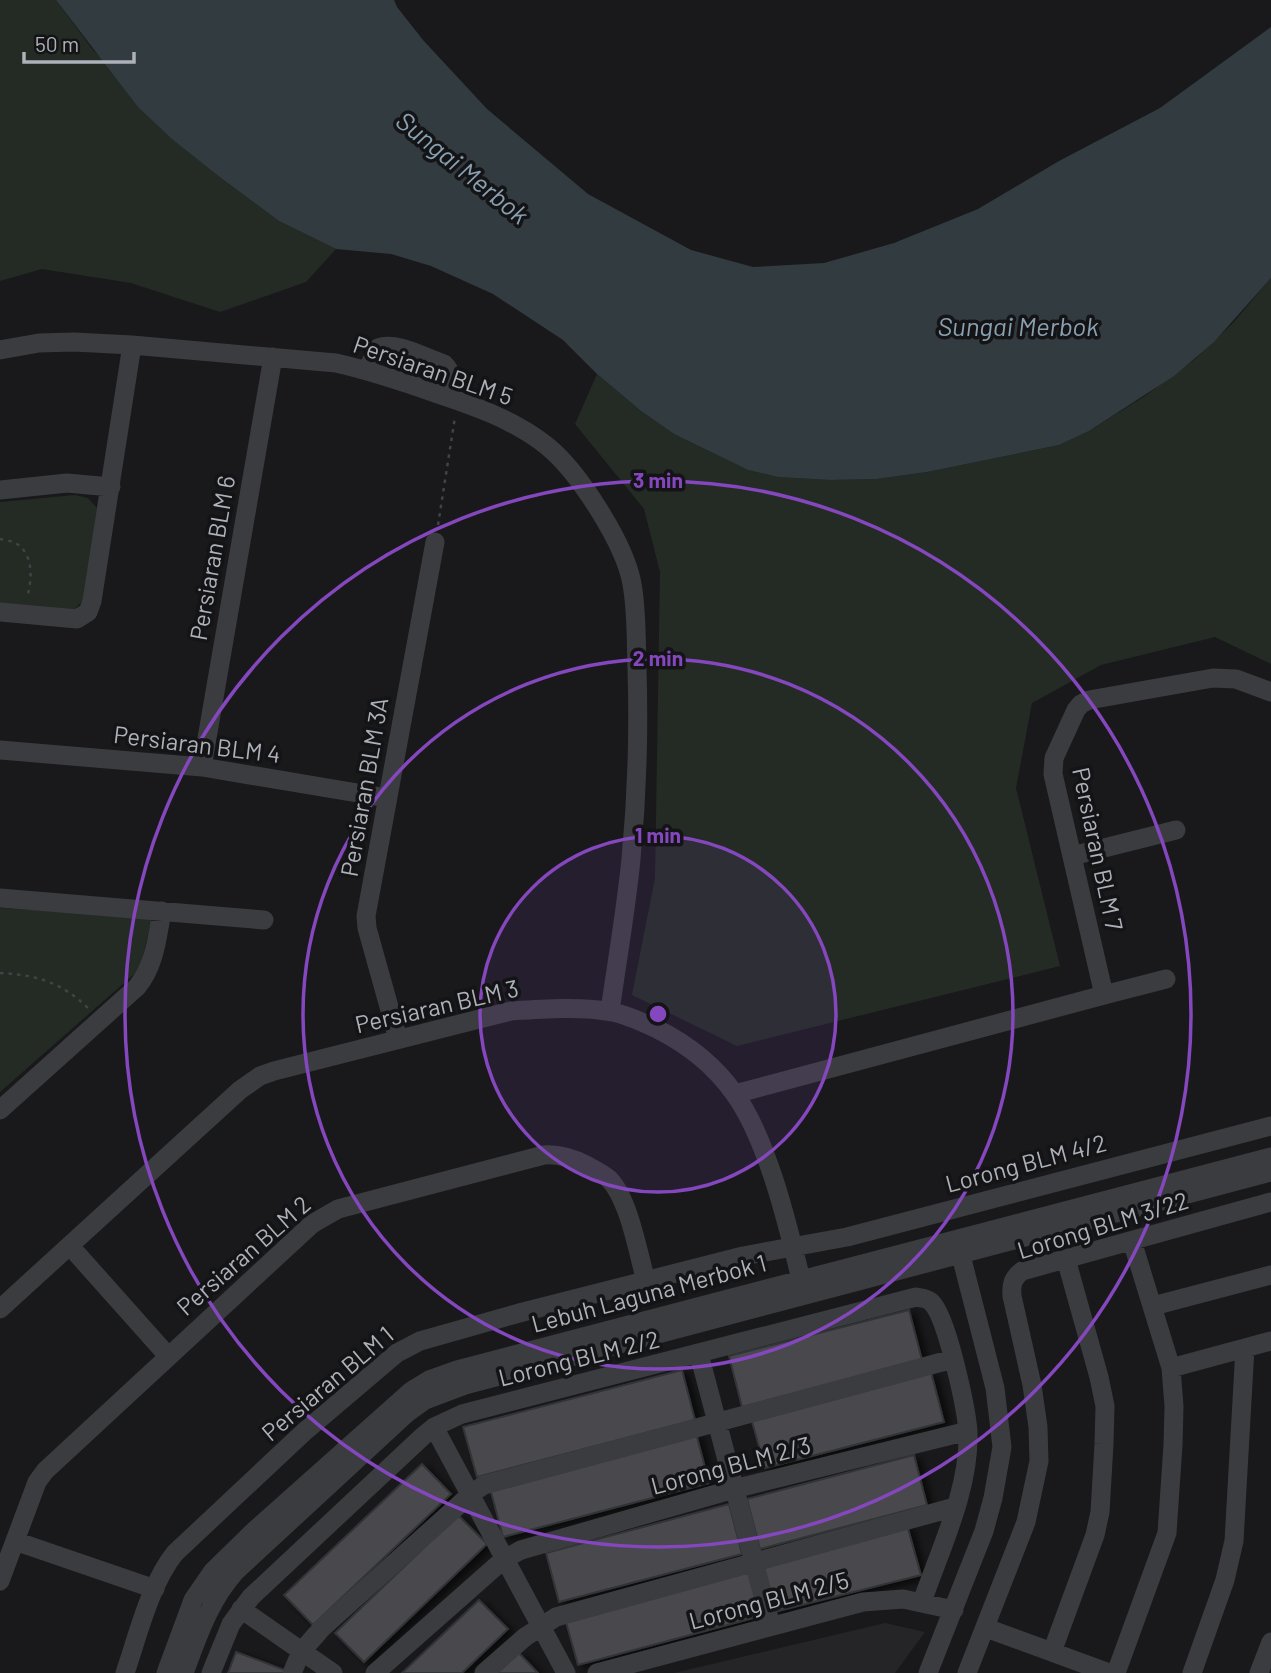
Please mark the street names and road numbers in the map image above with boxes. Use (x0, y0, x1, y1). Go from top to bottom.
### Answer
street label: Persiaran BLM 5 (350, 329, 517, 410)
street label: Persiaran BLM 6 (183, 473, 240, 642)
street label: Persiaran BLM 3A (333, 695, 394, 879)
street label: Persiaran BLM 4 (112, 719, 282, 768)
street label: Persiaran BLM 7 (1067, 765, 1130, 933)
street label: Persiaran BLM 3 (352, 973, 521, 1038)
street label: Lorong BLM 4/2 (942, 1127, 1109, 1198)
street label: Lorong BLM 3/22 (1014, 1185, 1192, 1264)
street label: Persiaran BLM 2 (170, 1189, 316, 1321)
street label: Lebuh Laguna Merbok 1 (528, 1247, 769, 1338)
street label: Persiaran BLM 1 (255, 1319, 399, 1446)
street label: Lorong BLM 2/2 (495, 1324, 662, 1392)
street label: Lorong BLM 2/3 (647, 1429, 814, 1500)
street label: Lorong BLM 2/5 (685, 1564, 852, 1635)

